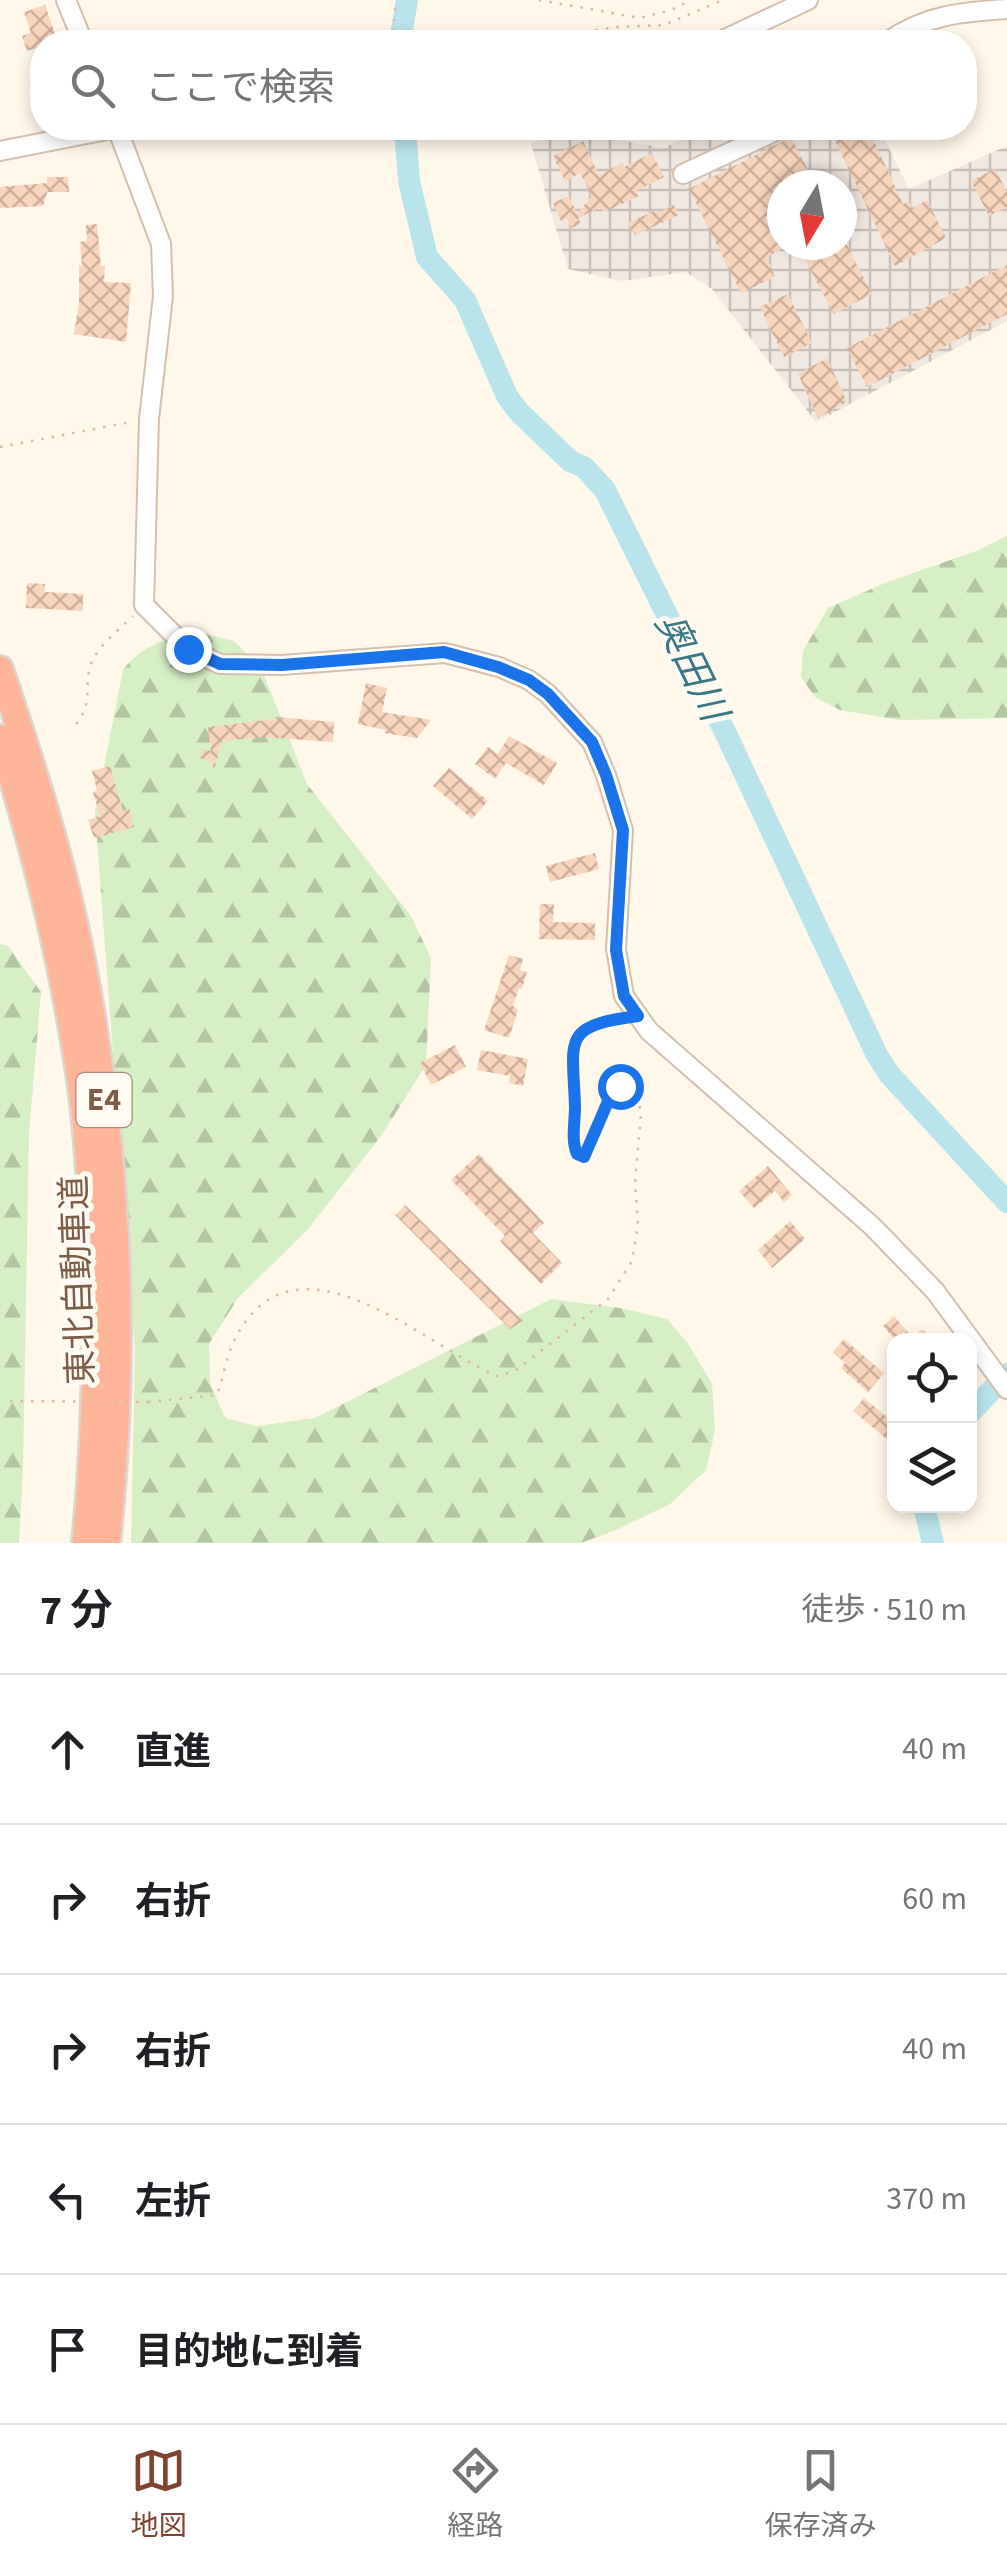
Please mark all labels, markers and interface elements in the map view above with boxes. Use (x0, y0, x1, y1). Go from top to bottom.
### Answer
search box (30, 30, 977, 140)
icon: search (65, 58, 120, 113)
text: ここで検索 (145, 61, 335, 115)
north arrow (767, 170, 857, 260)
water label: 奥田川 (642, 604, 742, 734)
route end (166, 627, 212, 673)
route start (598, 1064, 644, 1110)
road number: E4 (76, 1073, 132, 1127)
street label: 東北自動車道 (49, 1174, 107, 1386)
map controls (887, 1333, 977, 1513)
button: locate (887, 1333, 977, 1423)
button: layers (887, 1423, 977, 1513)
text: 7 分 (40, 1581, 113, 1641)
text: 徒歩 · 510 m (802, 1587, 967, 1633)
icon: ahead (40, 1722, 95, 1777)
text: 直進 (135, 1725, 211, 1779)
text: 40 m (902, 1726, 967, 1772)
icon: right (40, 1872, 95, 1927)
text: 右折 (135, 1875, 211, 1929)
text: 60 m (902, 1876, 967, 1922)
icon: right (40, 2022, 95, 2077)
text: 右折 (135, 2025, 211, 2079)
text: 40 m (902, 2026, 967, 2072)
icon: left (40, 2172, 95, 2227)
text: 左折 (135, 2175, 211, 2229)
text: 370 m (886, 2176, 967, 2222)
icon: arrive (40, 2322, 95, 2377)
text: 目的地に到着 (135, 2325, 363, 2379)
tab: 地図 (130, 2443, 187, 2546)
tab: 経路 (447, 2443, 504, 2546)
tab: 保存済み (764, 2443, 877, 2546)

